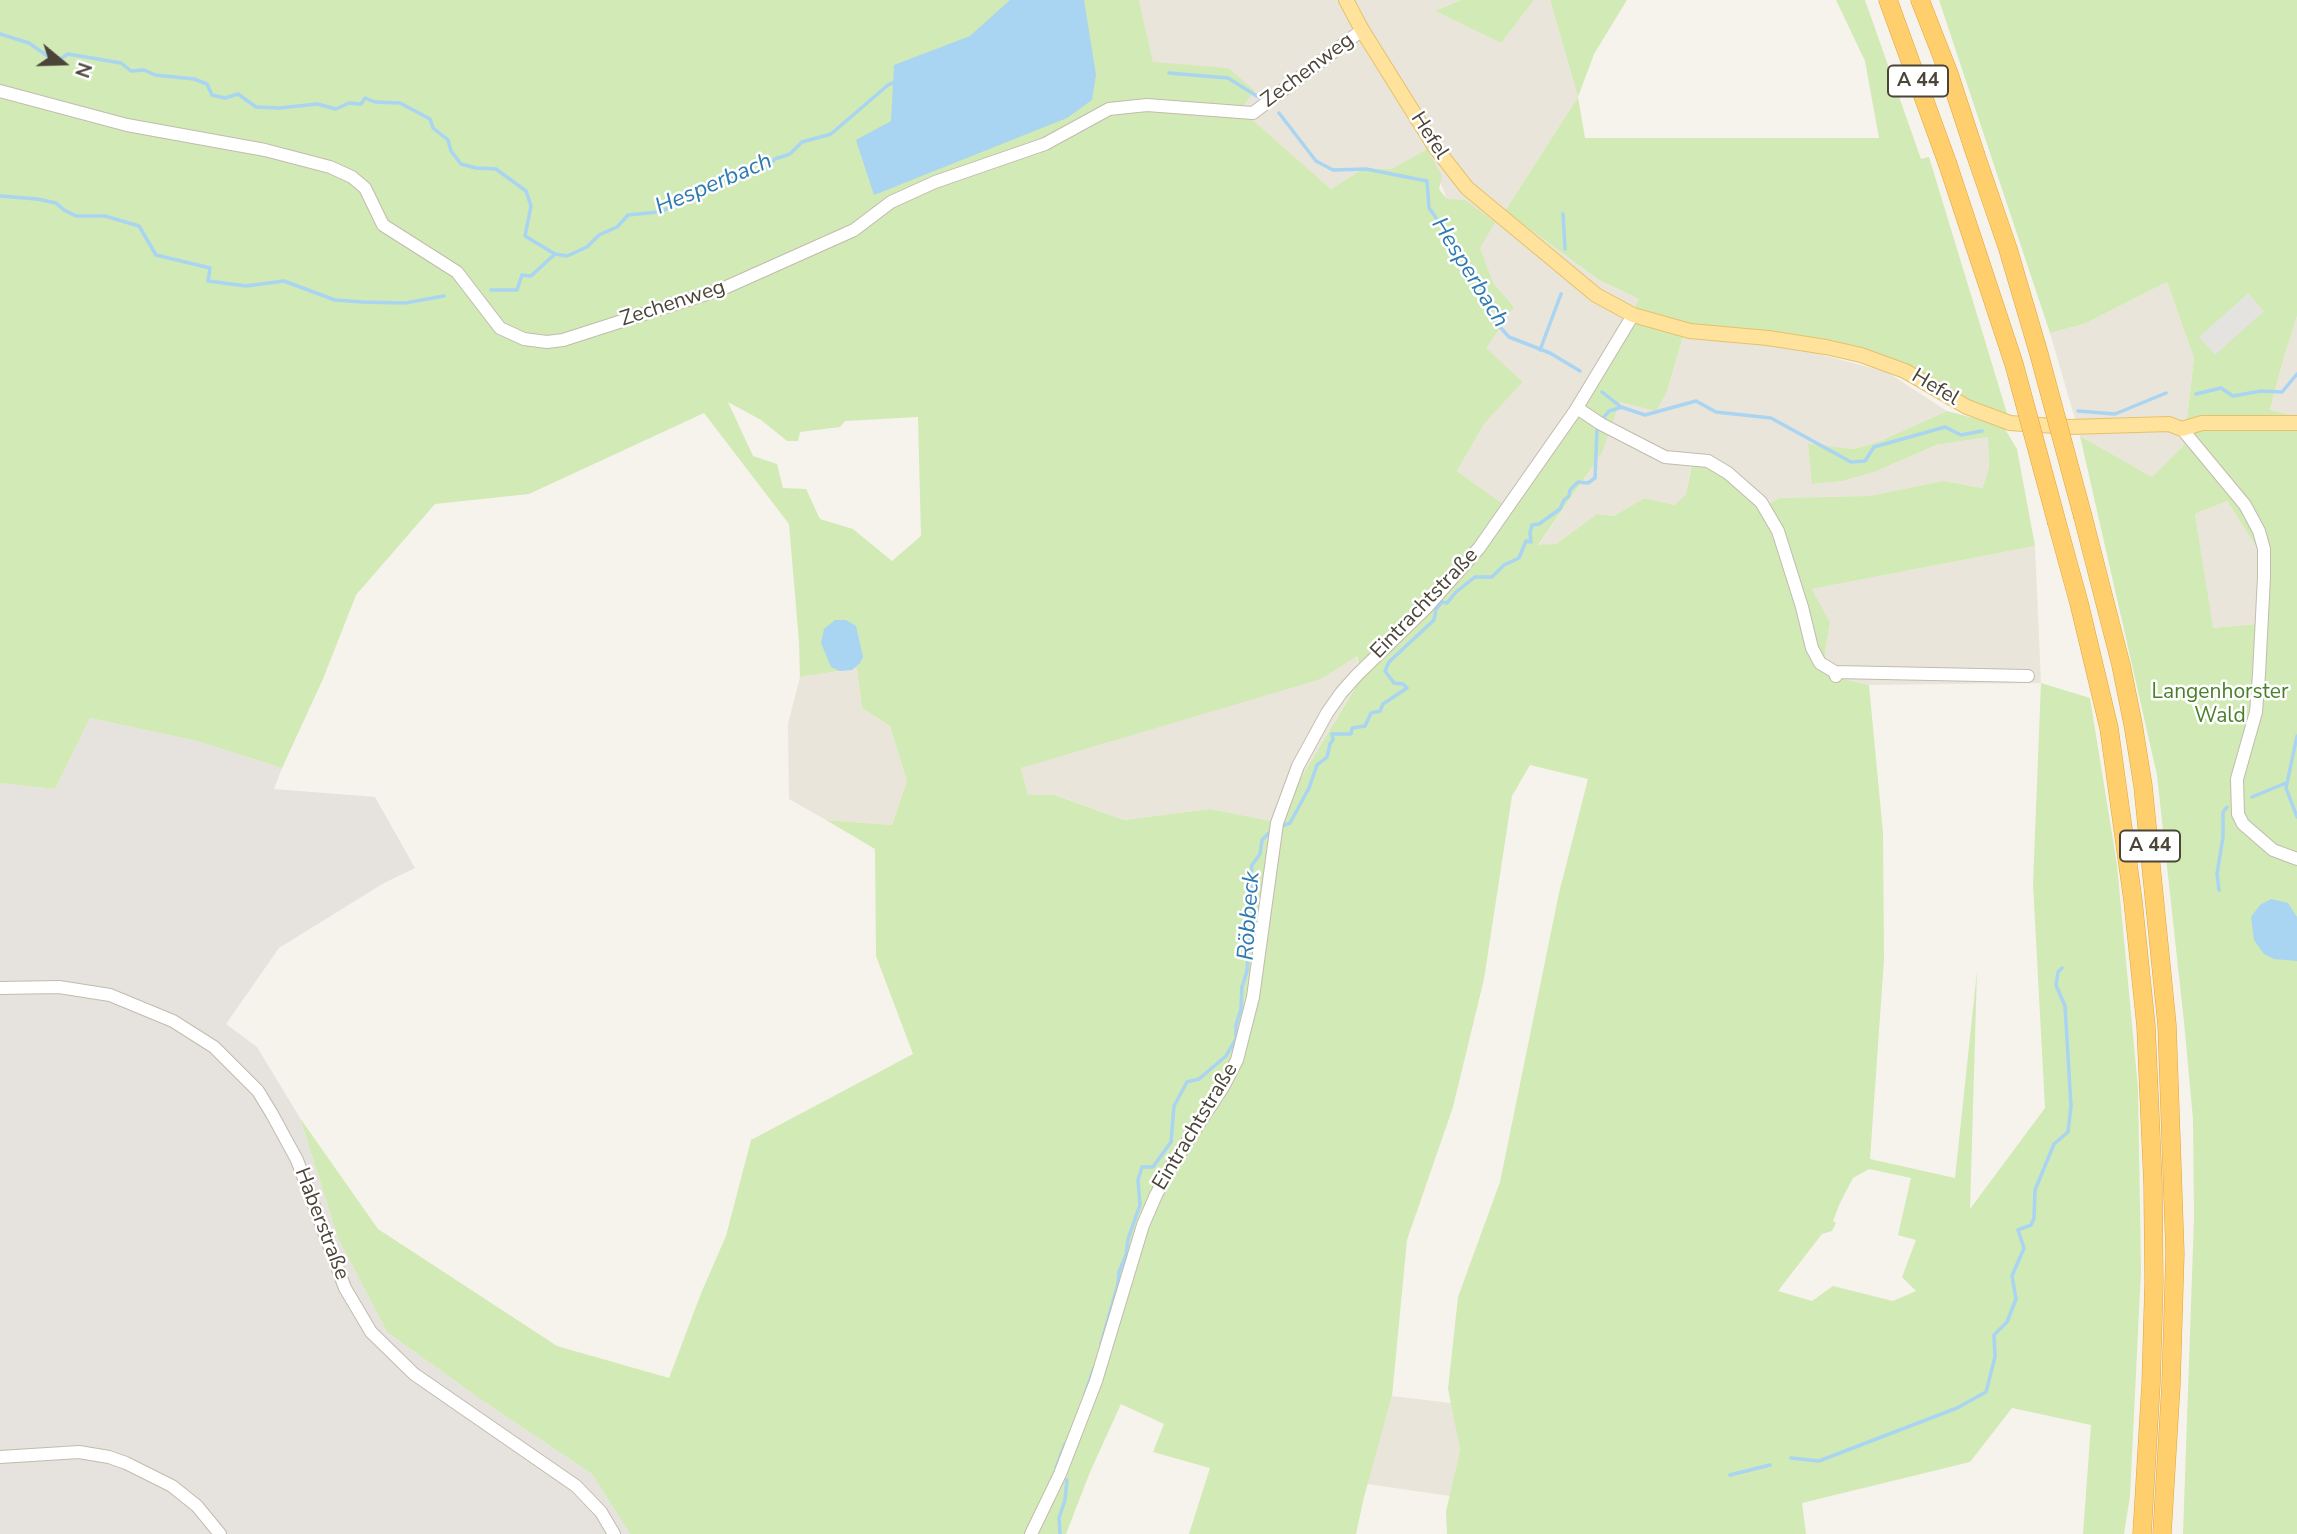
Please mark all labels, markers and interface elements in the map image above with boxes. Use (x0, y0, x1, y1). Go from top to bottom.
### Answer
north arrow (28, 28, 98, 98)
street label: Zechenweg (1257, 28, 1359, 114)
text: N (68, 59, 97, 81)
road number: A 44 (1888, 66, 1948, 96)
street label: Hefel (1404, 108, 1454, 164)
water label: Hesperbach (652, 148, 776, 222)
water label: Hesperbach (1424, 213, 1514, 333)
street label: Zechenweg (617, 275, 729, 333)
street label: Hefel (1907, 364, 1963, 412)
street label: Eintrachtstraße (1366, 543, 1484, 665)
park label: Langenhorster Wald (2152, 680, 2288, 730)
road number: A 44 (2120, 831, 2180, 862)
water label: Röbbeck (1233, 871, 1267, 961)
street label: Eintrachtstraße (1148, 1059, 1244, 1195)
street label: Haberstraße (288, 1164, 354, 1284)

